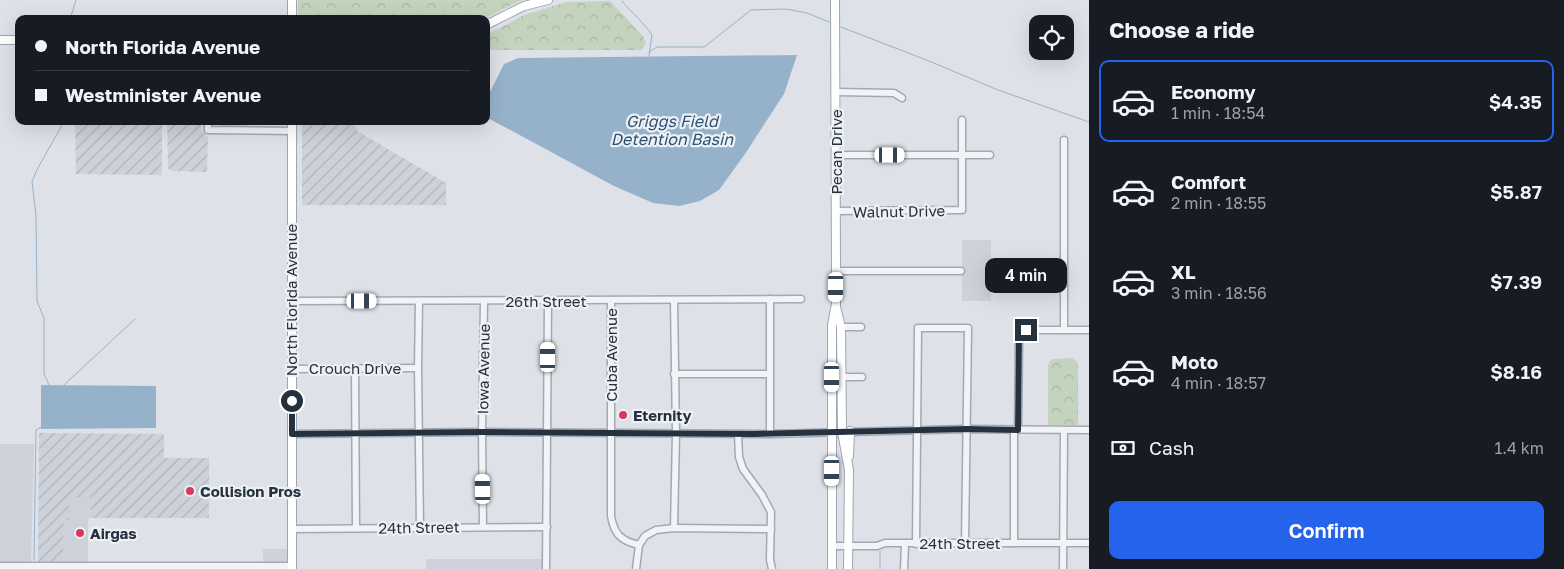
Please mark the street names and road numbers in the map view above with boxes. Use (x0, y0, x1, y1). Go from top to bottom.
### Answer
street label: Pecan Drive (827, 109, 845, 195)
street label: Walnut Drive (853, 201, 946, 221)
street label: North Florida Avenue (282, 224, 300, 376)
street label: 26th Street (505, 292, 587, 310)
street label: Cuba Avenue (602, 308, 620, 402)
street label: Iowa Avenue (473, 323, 493, 414)
street label: Crouch Drive (309, 359, 401, 377)
street label: 24th Street (378, 517, 460, 537)
street label: 24th Street (919, 534, 1001, 552)

